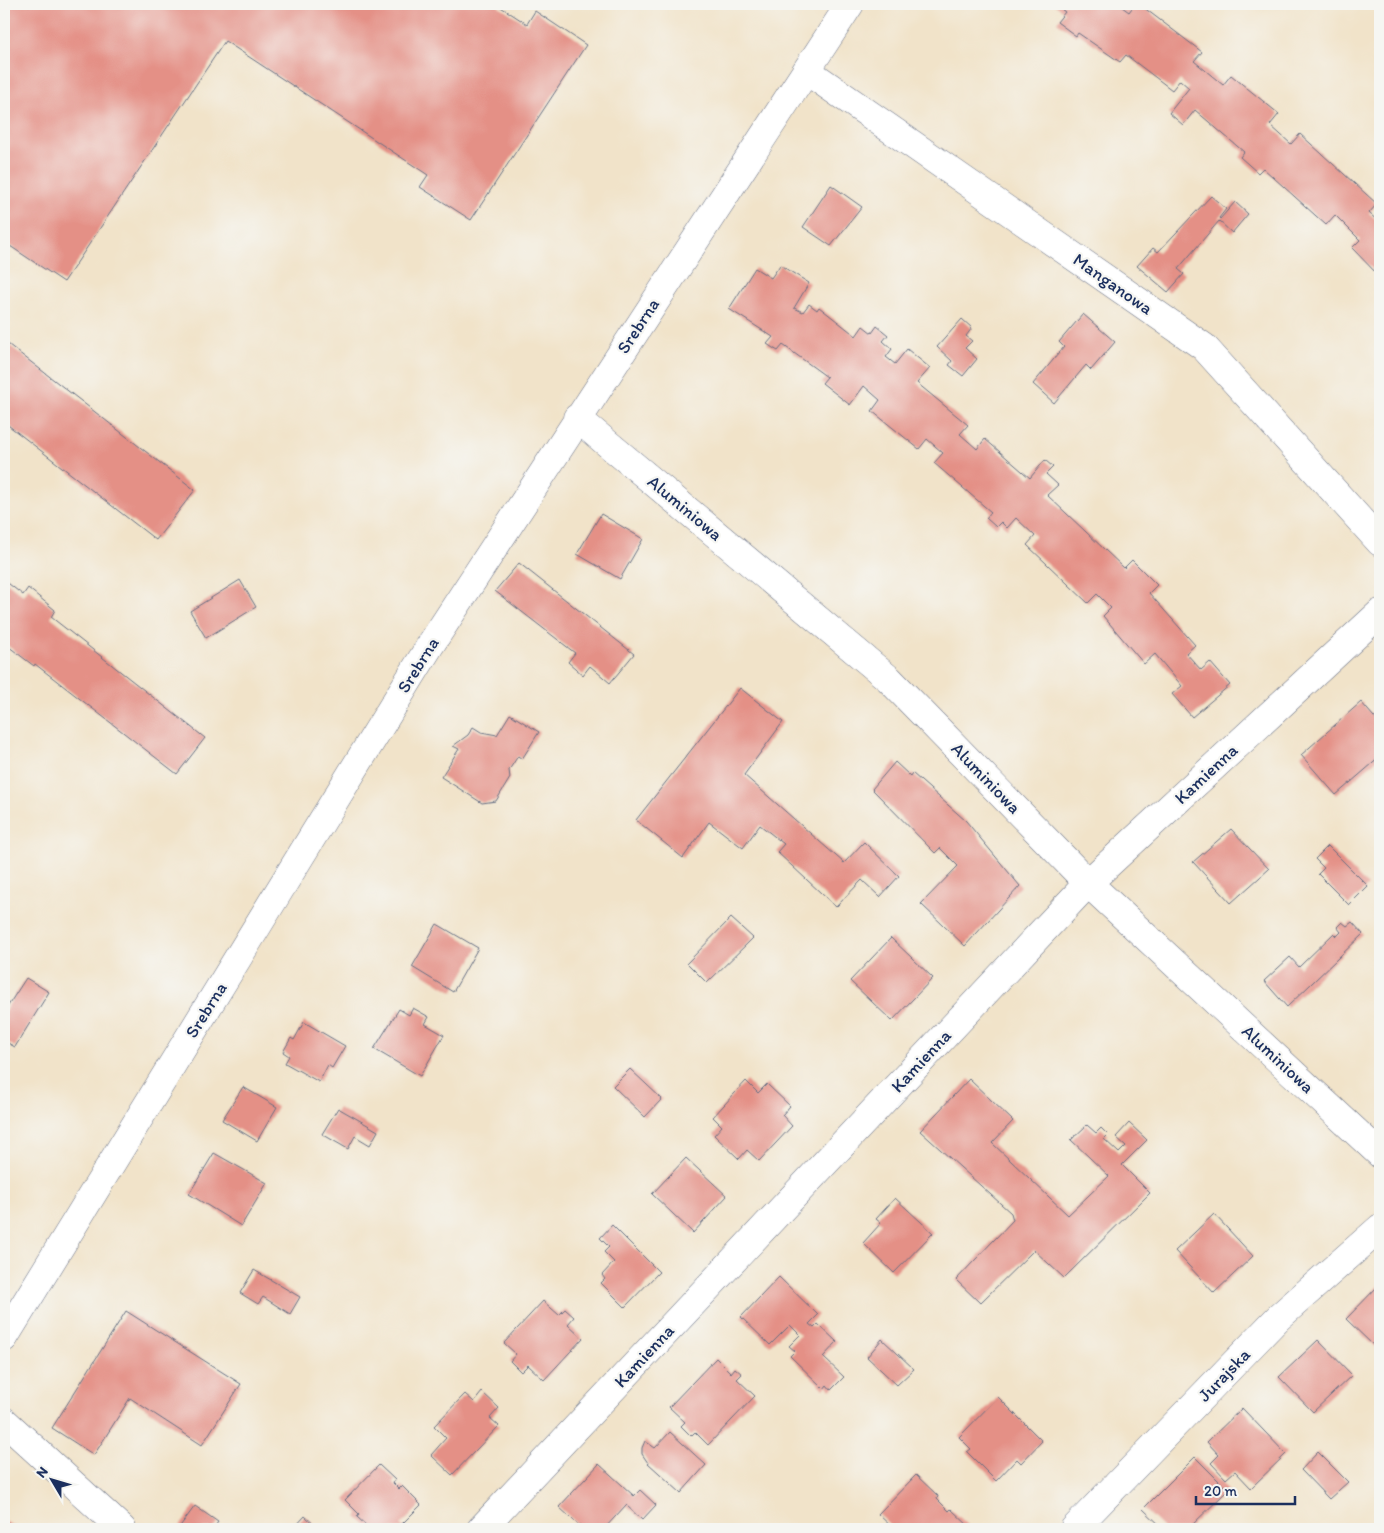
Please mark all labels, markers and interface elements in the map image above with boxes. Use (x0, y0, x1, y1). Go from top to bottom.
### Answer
street label: Manganowa (1069, 248, 1158, 320)
street label: Srebrna (612, 294, 664, 358)
street label: Aluminiowa (643, 470, 727, 546)
street label: Srebrna (392, 633, 444, 697)
street label: Aluminiowa (947, 738, 1026, 818)
street label: Kamienna (1170, 739, 1243, 809)
street label: Srebrna (180, 978, 232, 1042)
street label: Aluminiowa (1237, 1020, 1319, 1098)
street label: Kamienna (886, 1024, 956, 1097)
street label: Kamienna (609, 1319, 679, 1392)
street label: Jurajska (1193, 1343, 1255, 1406)
north arrow (28, 1456, 78, 1506)
text: N (33, 1463, 52, 1481)
scale bar (1196, 1473, 1295, 1505)
text: 20 m (1204, 1482, 1238, 1500)

